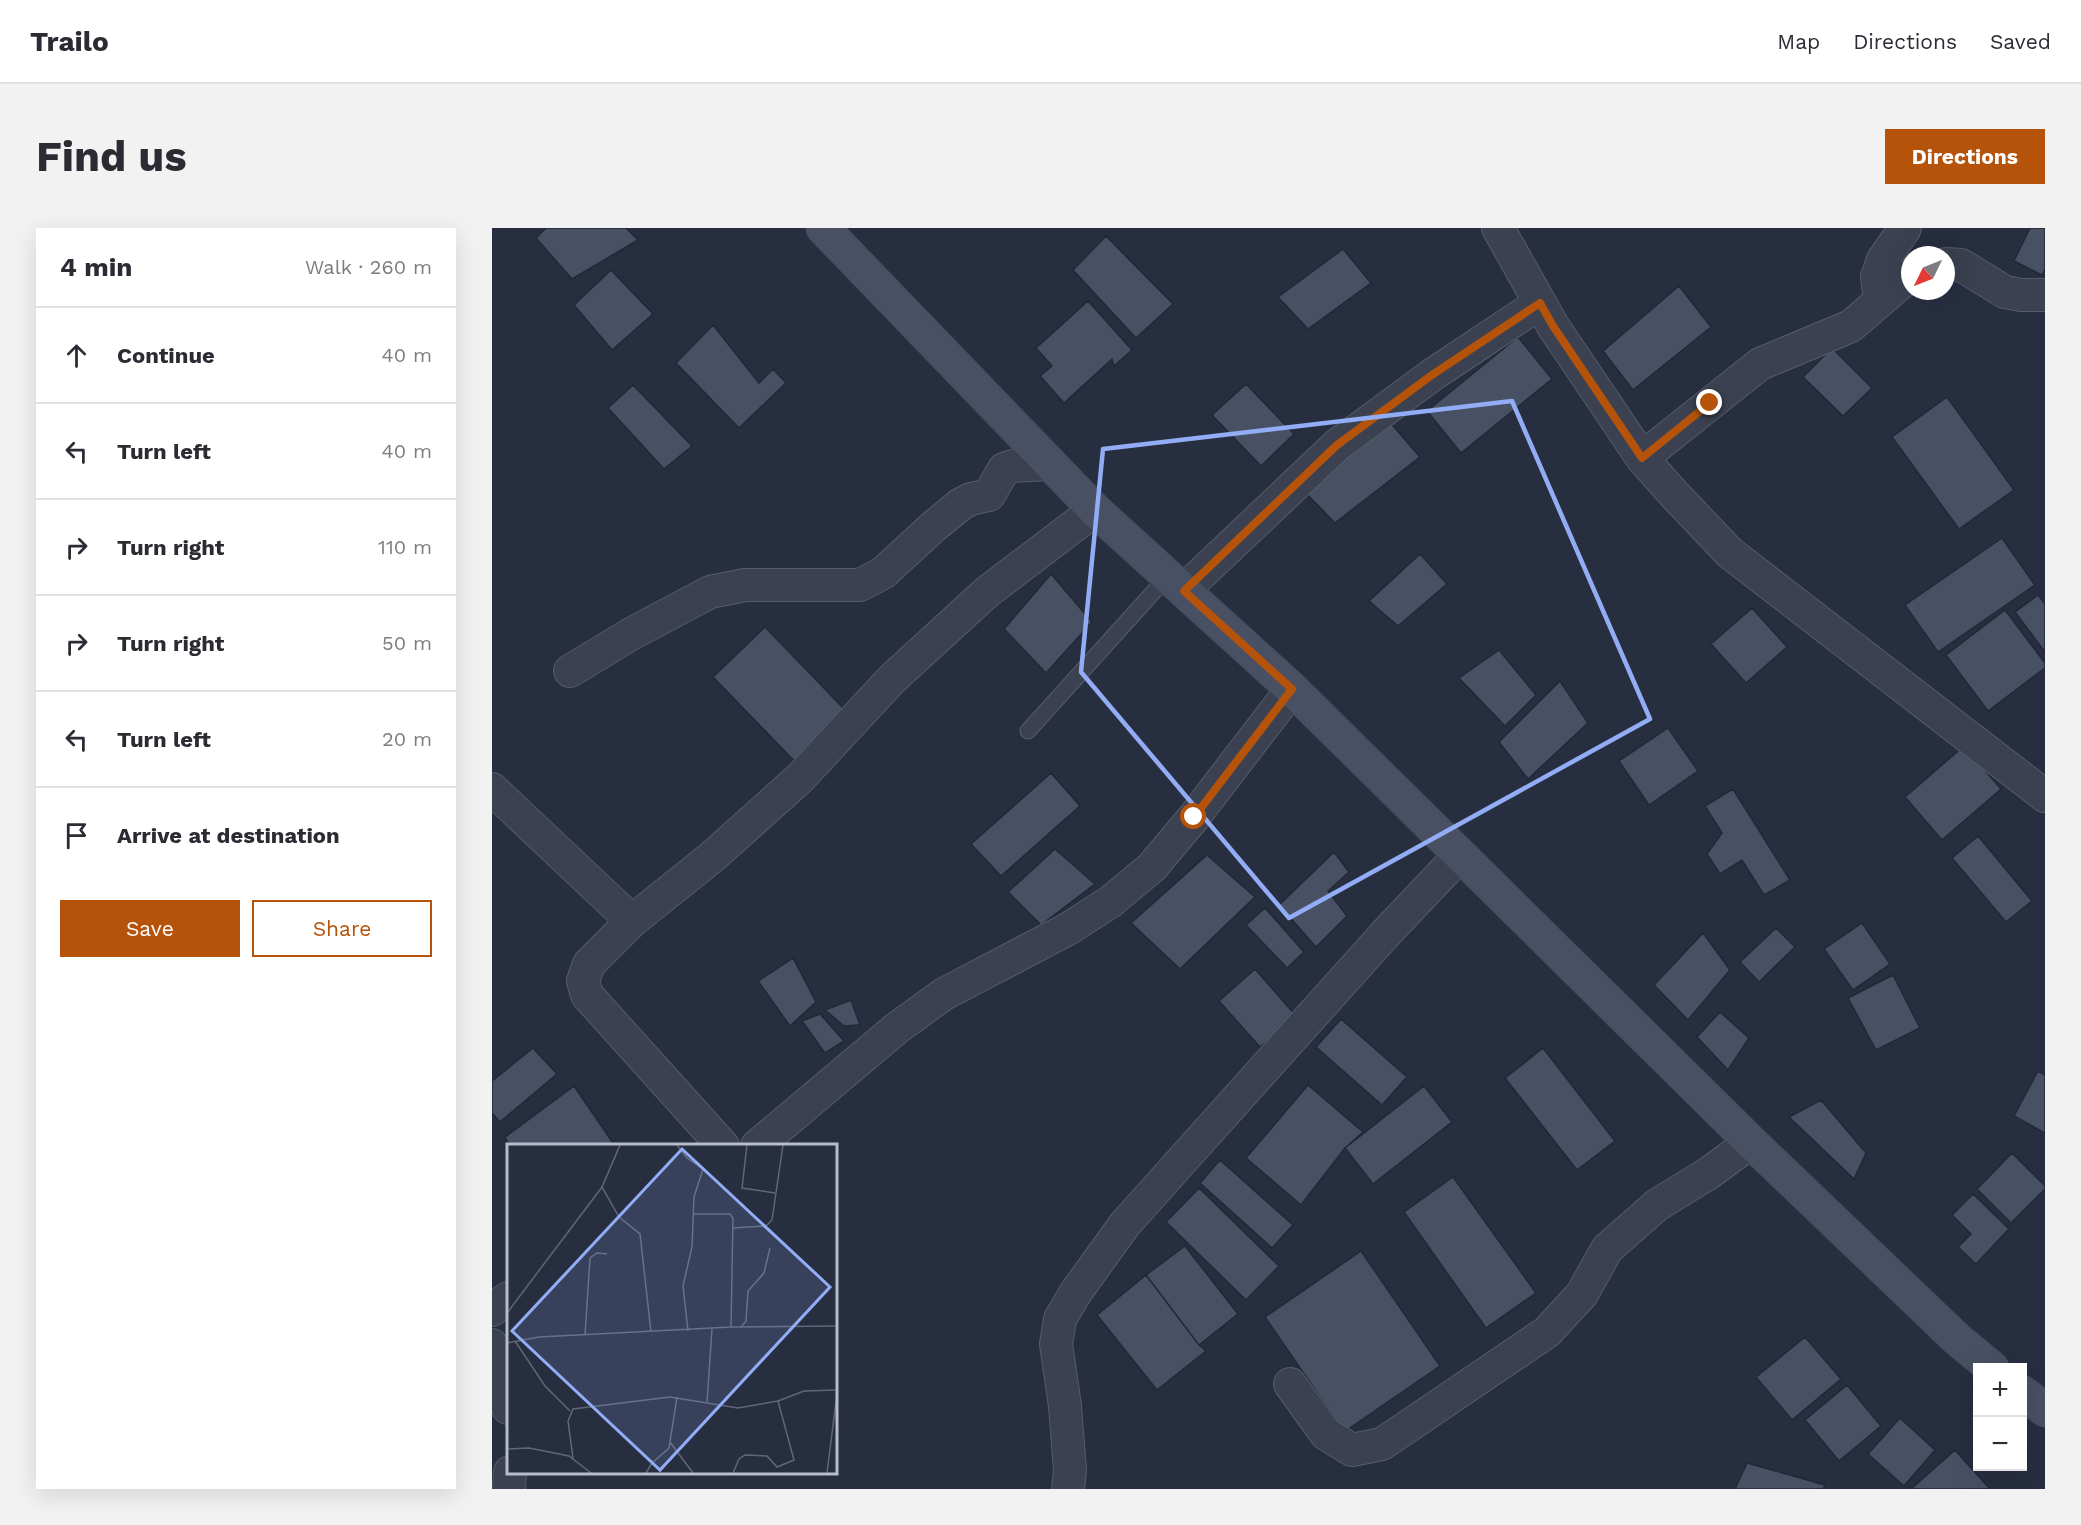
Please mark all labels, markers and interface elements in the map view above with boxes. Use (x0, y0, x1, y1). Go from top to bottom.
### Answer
text: Trailo (30, 25, 109, 58)
text: Map (1777, 29, 1820, 54)
text: Directions (1853, 29, 1957, 54)
text: Saved (1990, 29, 2051, 54)
button: Directions (1885, 129, 2045, 184)
text: Find us (36, 132, 187, 181)
north arrow (1901, 246, 1955, 300)
text: 4 min (60, 252, 132, 282)
text: Walk · 260 m (305, 255, 432, 279)
icon: ahead (60, 339, 93, 372)
text: Continue (117, 343, 215, 368)
text: 40 m (381, 343, 432, 367)
route end (1696, 389, 1722, 415)
icon: left (60, 435, 93, 468)
text: Turn left (117, 439, 211, 464)
text: 40 m (381, 439, 432, 463)
icon: right (60, 531, 93, 564)
text: Turn right (117, 535, 224, 560)
text: 110 m (378, 535, 432, 559)
icon: right (60, 627, 93, 660)
text: Turn right (117, 631, 224, 656)
text: 50 m (382, 631, 432, 655)
icon: left (60, 723, 93, 756)
text: Turn left (117, 727, 211, 752)
text: 20 m (382, 727, 432, 751)
route start (1180, 803, 1206, 829)
icon: arrive (60, 819, 93, 852)
text: Arrive at destination (117, 823, 340, 848)
button: Save (60, 900, 240, 957)
button: Share (252, 900, 432, 957)
inset map (507, 1144, 837, 1474)
map controls (1973, 1363, 2027, 1471)
button: + (1973, 1363, 2027, 1417)
button: − (1973, 1417, 2027, 1471)

